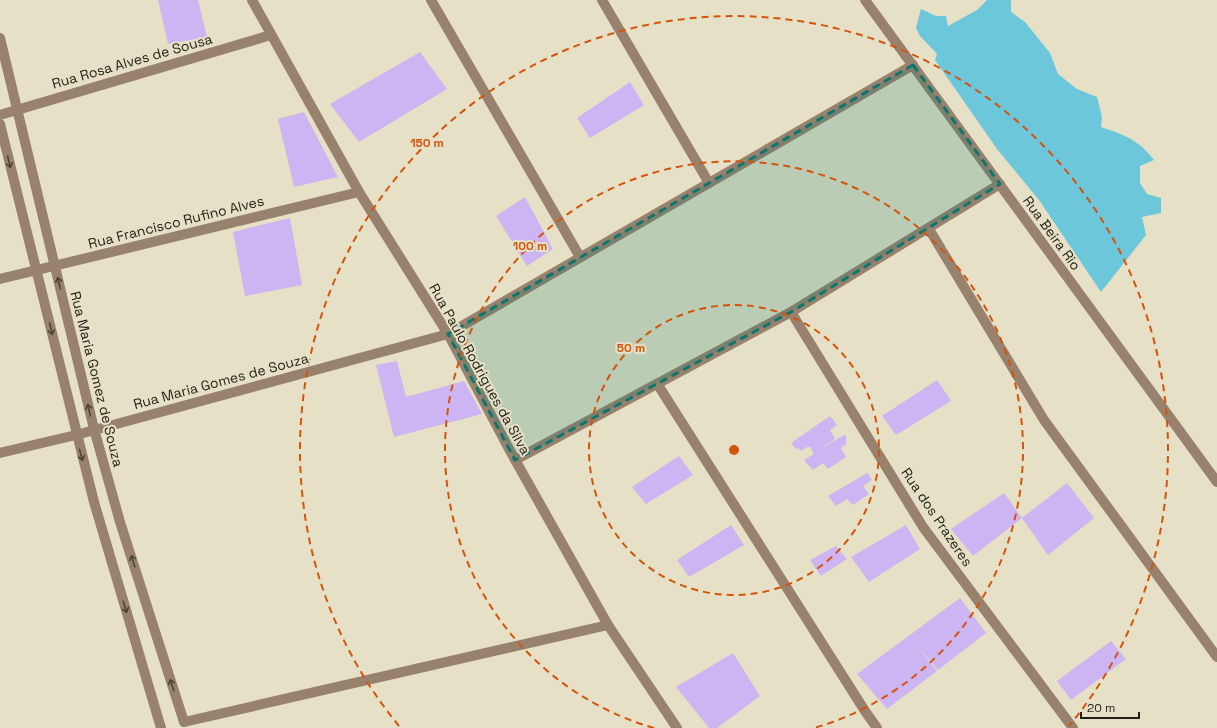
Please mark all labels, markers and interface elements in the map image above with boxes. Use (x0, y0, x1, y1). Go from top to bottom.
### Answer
street label: Rua Rosa Alves de Sousa (50, 29, 214, 93)
text: 150 m (410, 135, 444, 151)
one-way arrow (6, 155, 14, 168)
street label: Rua Francisco Rufino Alves (86, 191, 266, 253)
street label: Rua Beira Rio (1019, 192, 1085, 274)
text: 100 m (513, 238, 547, 254)
one-way arrow (55, 277, 63, 290)
street label: Rua Paulo Rodrigues da Silva (425, 280, 535, 458)
street label: Rua Maria Gomez de Souza (66, 289, 128, 469)
one-way arrow (47, 322, 55, 335)
text: 50 m (617, 340, 645, 356)
street label: Rua Maria Gomes de Souza (131, 349, 311, 413)
one-way arrow (85, 403, 93, 416)
centre of rings (727, 443, 741, 457)
one-way arrow (78, 448, 86, 461)
street label: Rua dos Prazeres (897, 464, 977, 570)
one-way arrow (128, 556, 136, 568)
one-way arrow (122, 600, 129, 613)
one-way arrow (168, 680, 176, 692)
scale bar (1081, 694, 1139, 720)
text: 20 m (1087, 700, 1115, 716)

